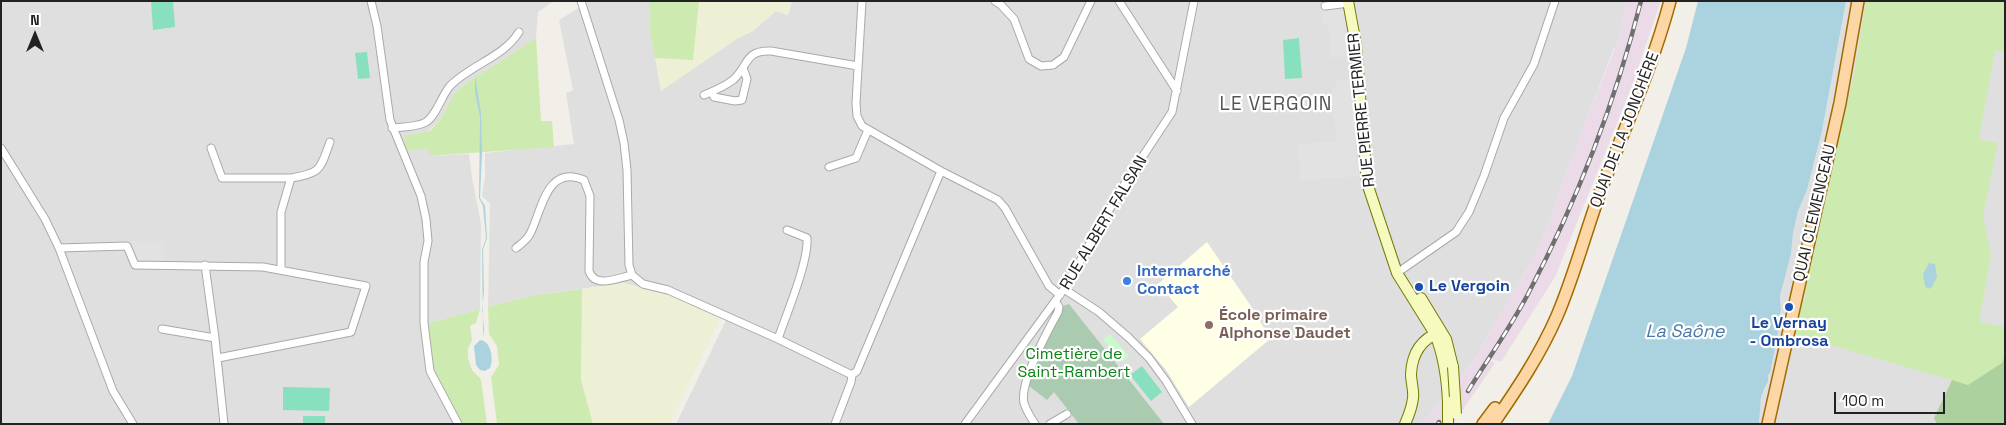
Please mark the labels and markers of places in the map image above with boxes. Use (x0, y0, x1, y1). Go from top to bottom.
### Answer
place label: Intermarché Contact (1137, 262, 1231, 300)
marker: Intermarché Contact (1121, 275, 1133, 287)
place label: Le Vergoin (1429, 277, 1510, 297)
marker: Le Vergoin (1413, 281, 1425, 293)
marker: Le Vernay - Ombrosa (1783, 301, 1795, 313)
place label: École primaire Alphonse Daudet (1219, 306, 1351, 344)
place label: Le Vernay - Ombrosa (1749, 314, 1829, 352)
marker: École primaire Alphonse Daudet (1203, 319, 1215, 331)

